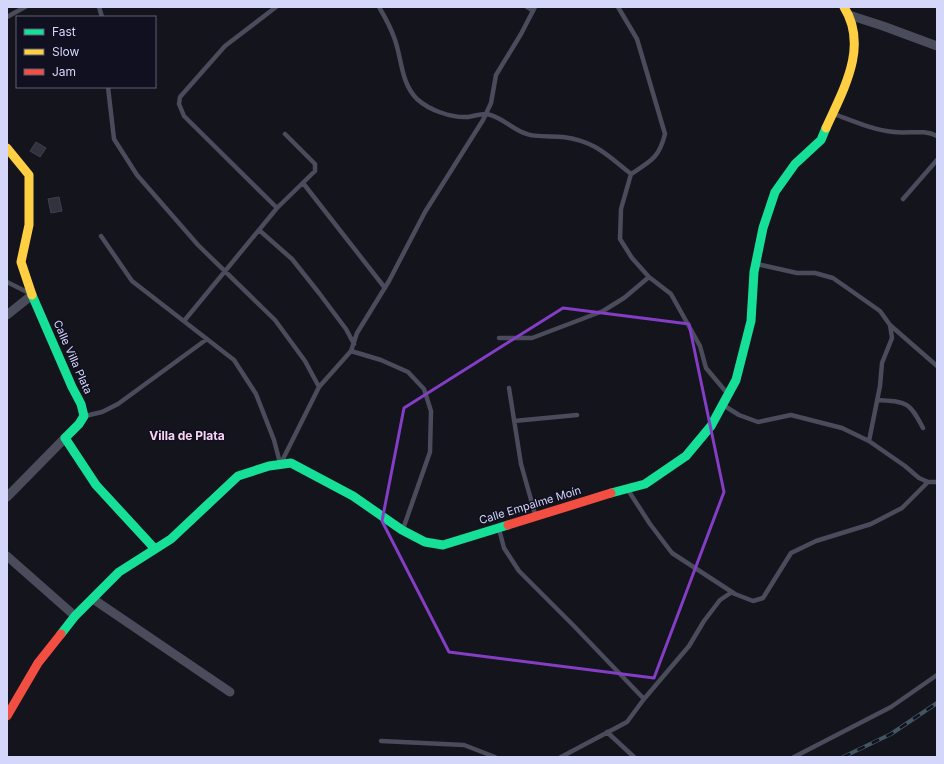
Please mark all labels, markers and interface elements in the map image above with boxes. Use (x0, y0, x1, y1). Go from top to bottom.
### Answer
legend (16, 16, 156, 88)
text: Fast (52, 24, 76, 39)
text: Slow (52, 44, 80, 59)
text: Jam (52, 64, 76, 79)
street label: Calle Villa Plata (50, 318, 96, 396)
district label: Villa de Plata (149, 428, 225, 443)
street label: Calle Empalme Moín (477, 483, 583, 527)

